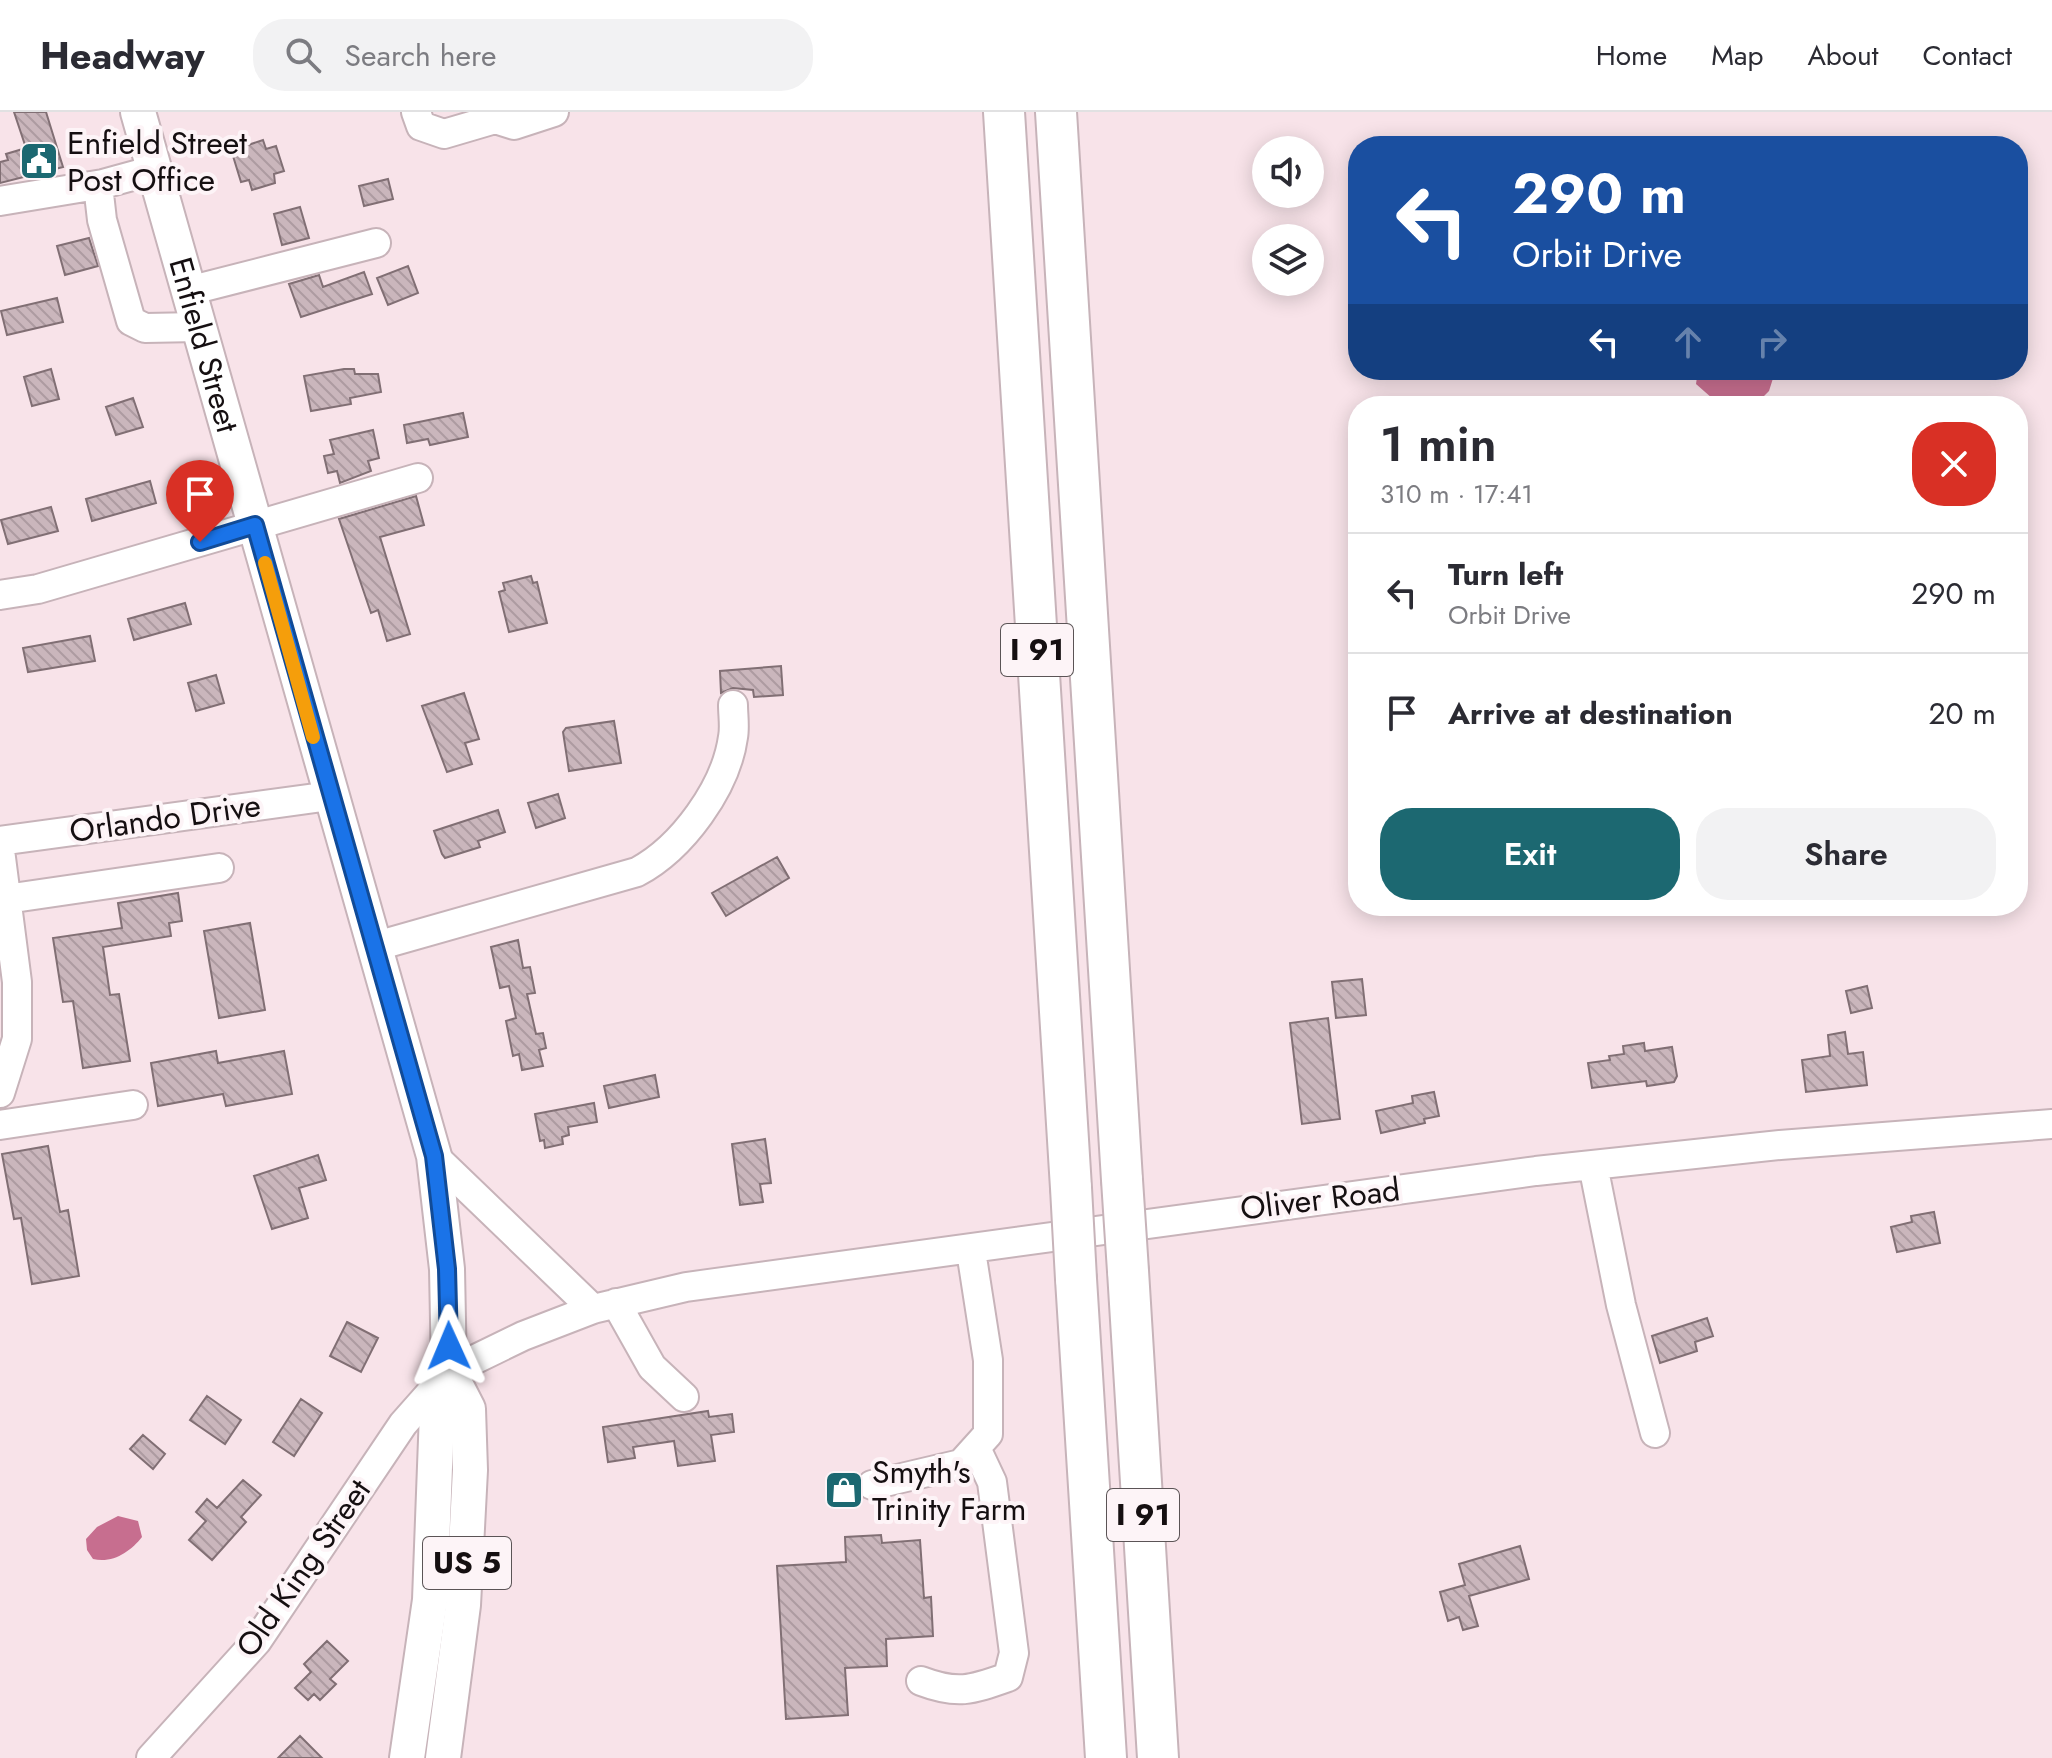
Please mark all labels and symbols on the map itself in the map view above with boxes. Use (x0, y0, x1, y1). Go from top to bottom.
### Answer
place label: Enfield Street Post Office (67, 120, 247, 203)
public building icon: Enfield Street Post Office (18, 140, 60, 182)
street label: Enfield Street (157, 252, 251, 438)
pin (166, 460, 234, 542)
road number: I 91 (1001, 624, 1073, 676)
street label: Orlando Drive (67, 782, 263, 854)
street label: Oliver Road (1237, 1166, 1403, 1232)
position arrow (407, 1304, 491, 1388)
place label: Smyth's Trinity Farm (872, 1449, 1026, 1532)
street label: Old King Street (225, 1469, 382, 1666)
shop icon: Smyth's Trinity Farm (823, 1469, 865, 1511)
road number: I 91 (1107, 1489, 1179, 1541)
road number: US 5 (423, 1537, 511, 1589)

